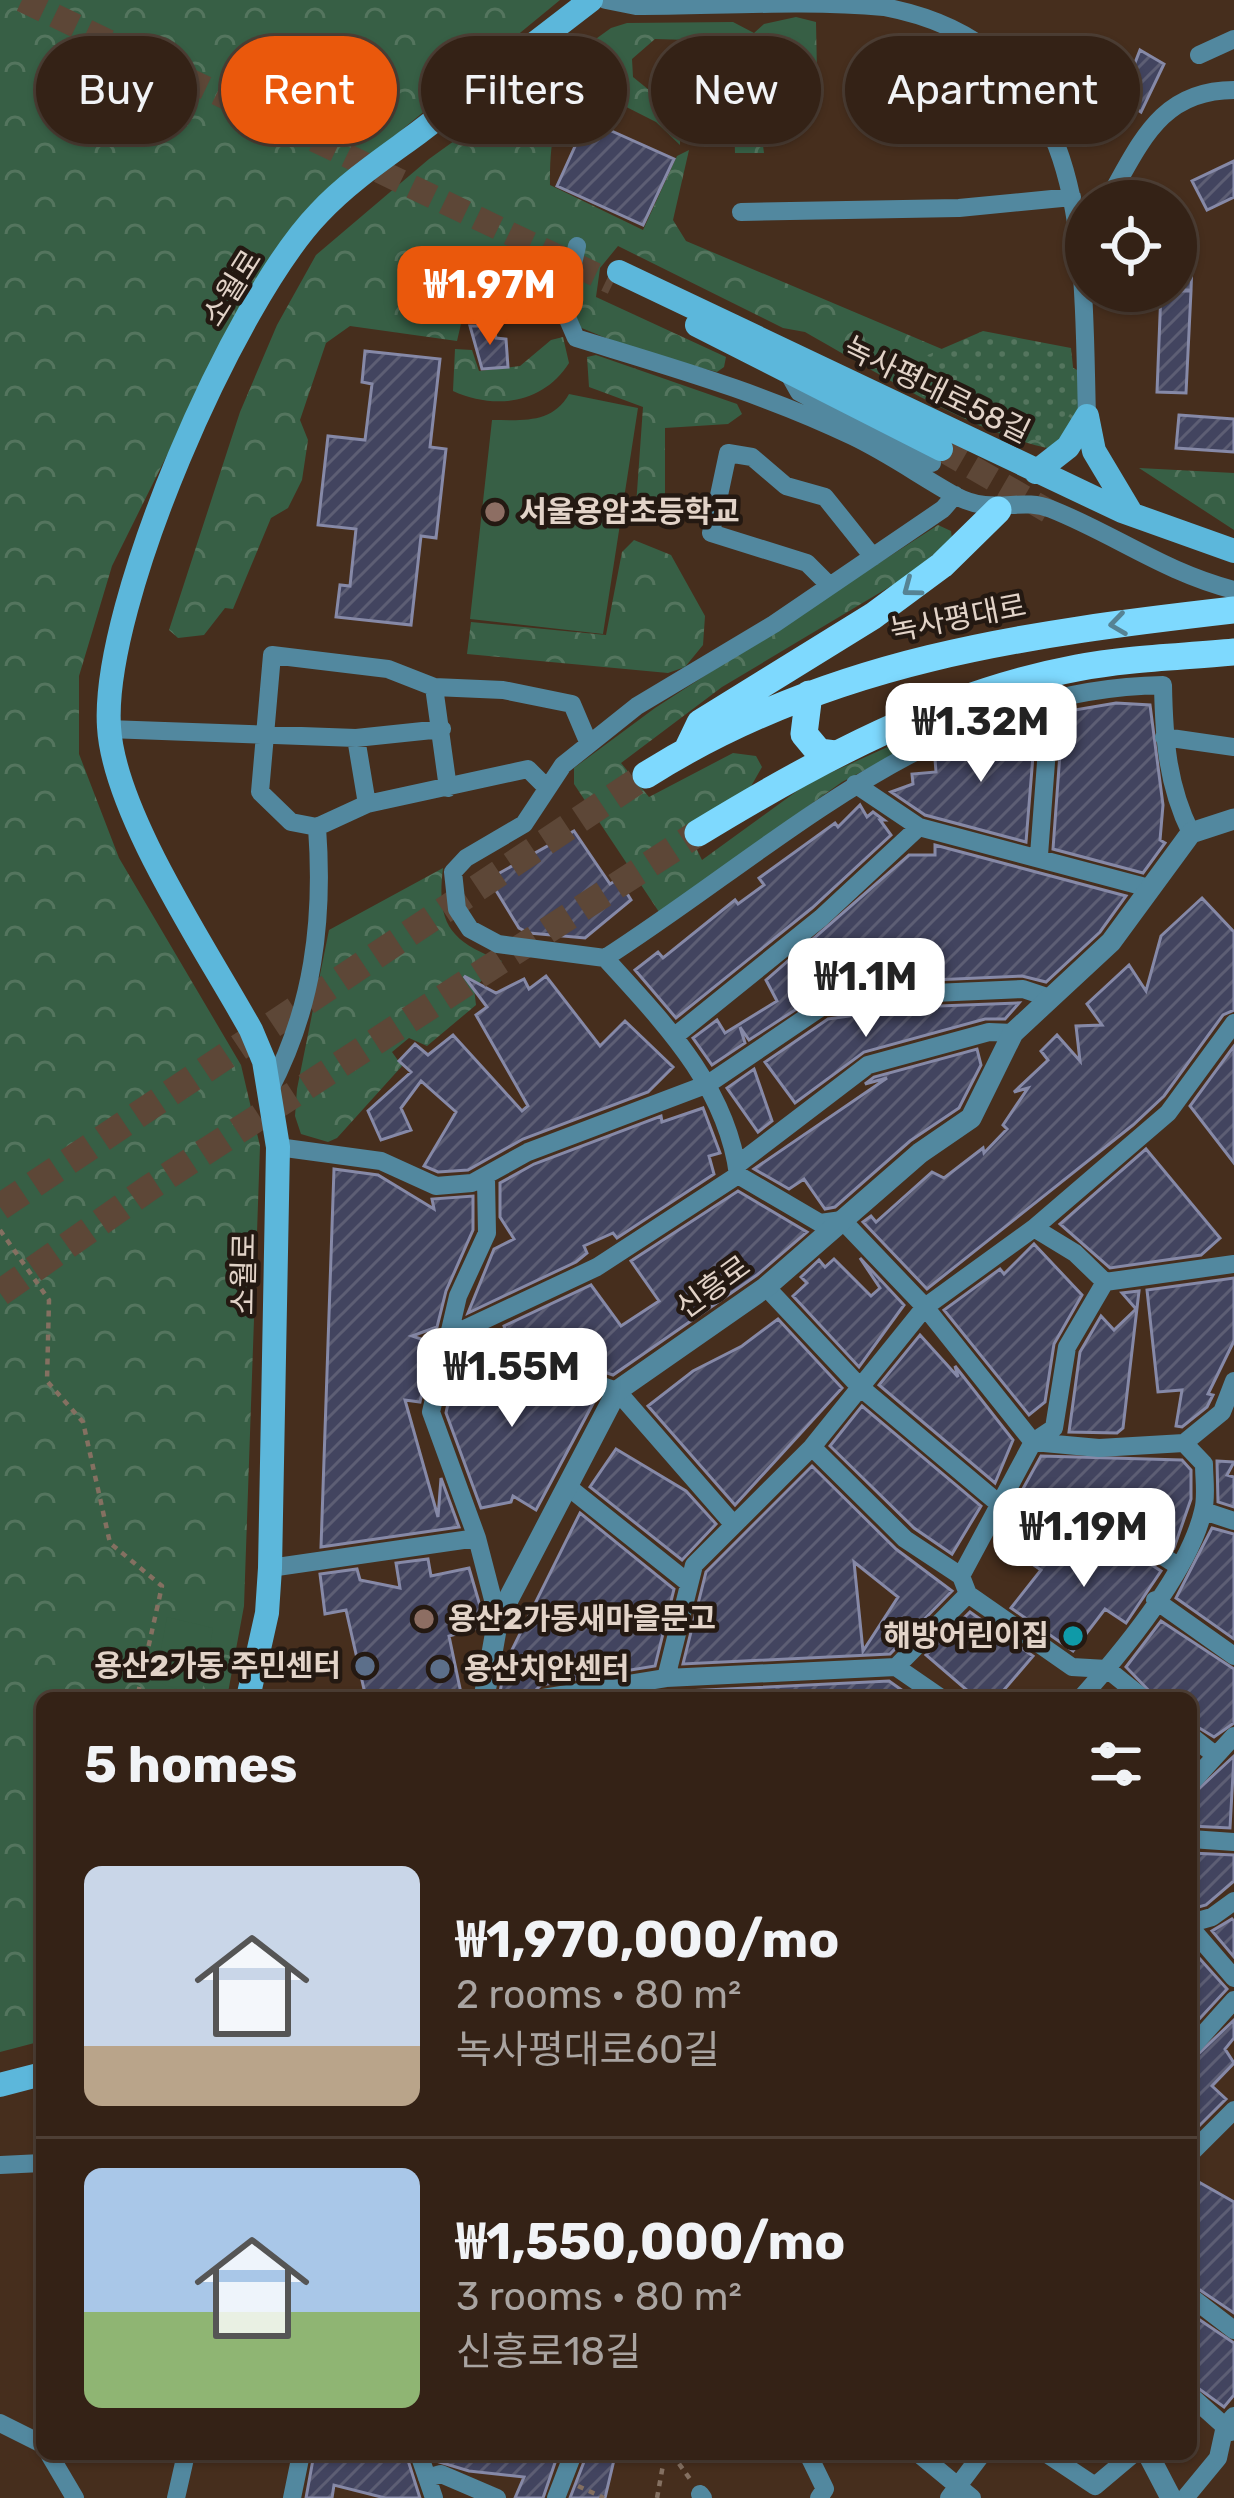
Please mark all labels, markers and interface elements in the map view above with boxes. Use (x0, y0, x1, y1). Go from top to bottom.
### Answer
chip: Buy (36, 36, 197, 144)
chip: Rent (221, 36, 397, 144)
chip: Filters (421, 36, 627, 144)
chip: New (651, 36, 821, 144)
chip: Apartment (845, 36, 1140, 144)
map controls (1065, 180, 1197, 312)
button: locate (1065, 180, 1197, 312)
street label: 소월로 (195, 243, 269, 333)
pin: ₩1.97M (392, 246, 588, 348)
text: ₩1.97M (424, 262, 556, 308)
street label: 녹사평대로58길 (838, 329, 1036, 451)
place label: 서울용암초등학교 (519, 494, 740, 530)
marker: 서울용암초등학교 (482, 499, 508, 525)
one-way arrow (903, 573, 924, 595)
street label: 녹사평대로 (887, 587, 1029, 649)
one-way arrow (1108, 610, 1128, 636)
pin: ₩1.32M (883, 683, 1079, 785)
text: ₩1.32M (913, 699, 1049, 745)
pin: ₩1.1M (782, 938, 950, 1040)
text: ₩1.1M (815, 954, 917, 1000)
street label: 소월로 (225, 1232, 263, 1316)
street label: 신흥로 (669, 1248, 757, 1326)
pin: ₩1.55M (414, 1328, 610, 1430)
text: ₩1.55M (444, 1344, 580, 1390)
pin: ₩1.19M (986, 1488, 1182, 1590)
text: ₩1.19M (1020, 1504, 1148, 1550)
place label: 용산2가동새마을문고 (448, 1601, 716, 1637)
marker: 용산2가동새마을문고 (411, 1606, 437, 1632)
place label: 해방어린이집 (883, 1618, 1049, 1654)
marker: 해방어린이집 (1060, 1623, 1086, 1649)
place label: 용산2가동 주민센터 (94, 1648, 341, 1684)
place label: 용산치안센터 (464, 1651, 630, 1687)
marker: 용산2가동 주민센터 (352, 1653, 378, 1679)
marker: 용산치안센터 (427, 1656, 453, 1682)
icon: filters (1083, 1731, 1149, 1797)
text: 5 homes (84, 1734, 297, 1795)
text: ₩1,970,000/mo (456, 1909, 839, 1970)
icon: home (180, 1914, 324, 2058)
text: 2 rooms · 80 m² (456, 1972, 741, 2018)
text: 녹사평대로60길 (456, 2027, 720, 2073)
text: ₩1,550,000/mo (456, 2211, 845, 2272)
icon: home (180, 2216, 324, 2360)
text: 3 rooms · 80 m² (456, 2274, 742, 2320)
text: 신흥로18길 (456, 2329, 641, 2375)

